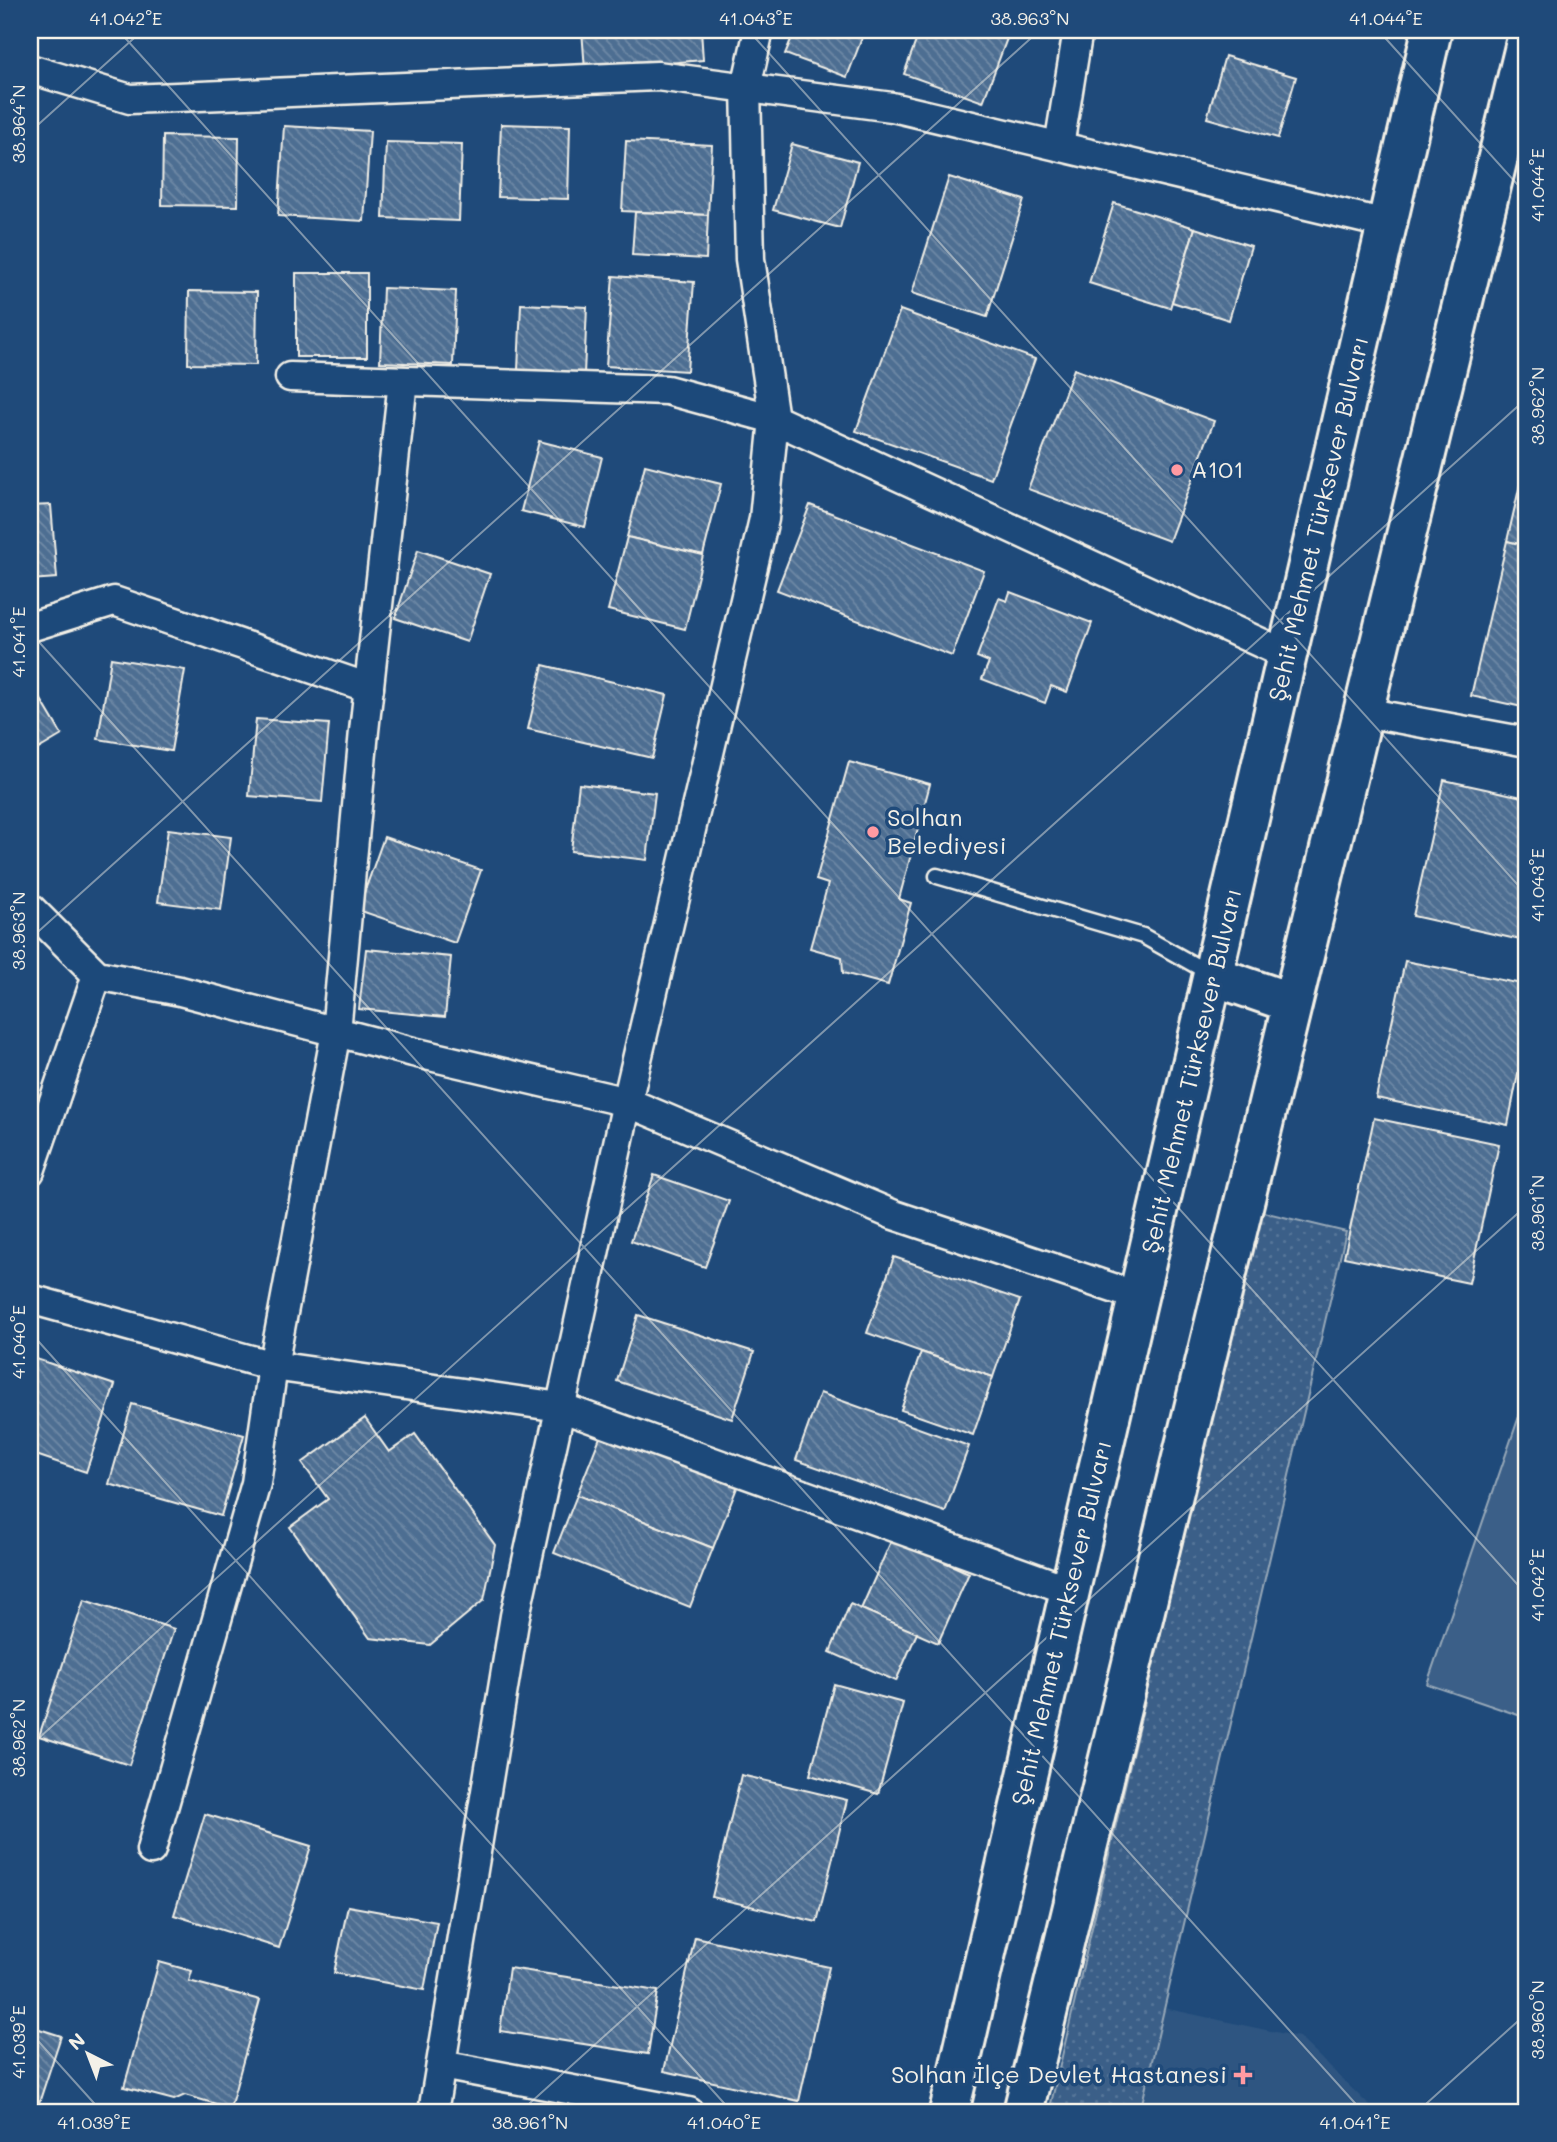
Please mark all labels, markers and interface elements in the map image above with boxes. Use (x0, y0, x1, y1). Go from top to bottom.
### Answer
text: 41.042°E (90, 6, 162, 30)
text: 41.043°E (719, 6, 793, 30)
text: 38.963°N (990, 6, 1070, 30)
text: 41.044°E (1349, 6, 1423, 30)
text: 38.964°N (6, 84, 30, 164)
text: 41.044°E (1525, 148, 1549, 222)
street label: Şehit Mehmet Türksever Bulvarı (1260, 333, 1375, 704)
text: 38.962°N (1525, 367, 1549, 445)
place label: A101 (1191, 453, 1244, 484)
marker: A101 (1169, 462, 1185, 478)
text: 41.041°E (6, 607, 30, 677)
place label: Solhan Belediyesi (887, 801, 1007, 860)
marker: Solhan Belediyesi (865, 824, 881, 840)
text: 41.043°E (1525, 848, 1549, 922)
street label: Şehit Mehmet Türksever Bulvarı (1133, 885, 1248, 1256)
text: 38.963°N (6, 891, 30, 971)
text: 38.961°N (1525, 1175, 1549, 1251)
text: 41.040°E (6, 1305, 30, 1379)
street label: Şehit Mehmet Türksever Bulvarı (1003, 1437, 1118, 1808)
text: 41.042°E (1525, 1549, 1549, 1621)
text: 38.962°N (6, 1699, 30, 1777)
text: 38.960°N (1525, 1980, 1549, 2060)
text: 41.039°E (6, 2005, 30, 2079)
north arrow (52, 2020, 122, 2090)
text: N (63, 2027, 90, 2055)
place label: Solhan İlçe Devlet Hastanesi (891, 2058, 1227, 2089)
marker: Solhan İlçe Devlet Hastanesi (1233, 2065, 1253, 2085)
text: 41.039°E (57, 2110, 131, 2134)
text: 38.961°N (492, 2110, 568, 2134)
text: 41.040°E (687, 2110, 761, 2134)
text: 41.041°E (1320, 2110, 1390, 2134)

